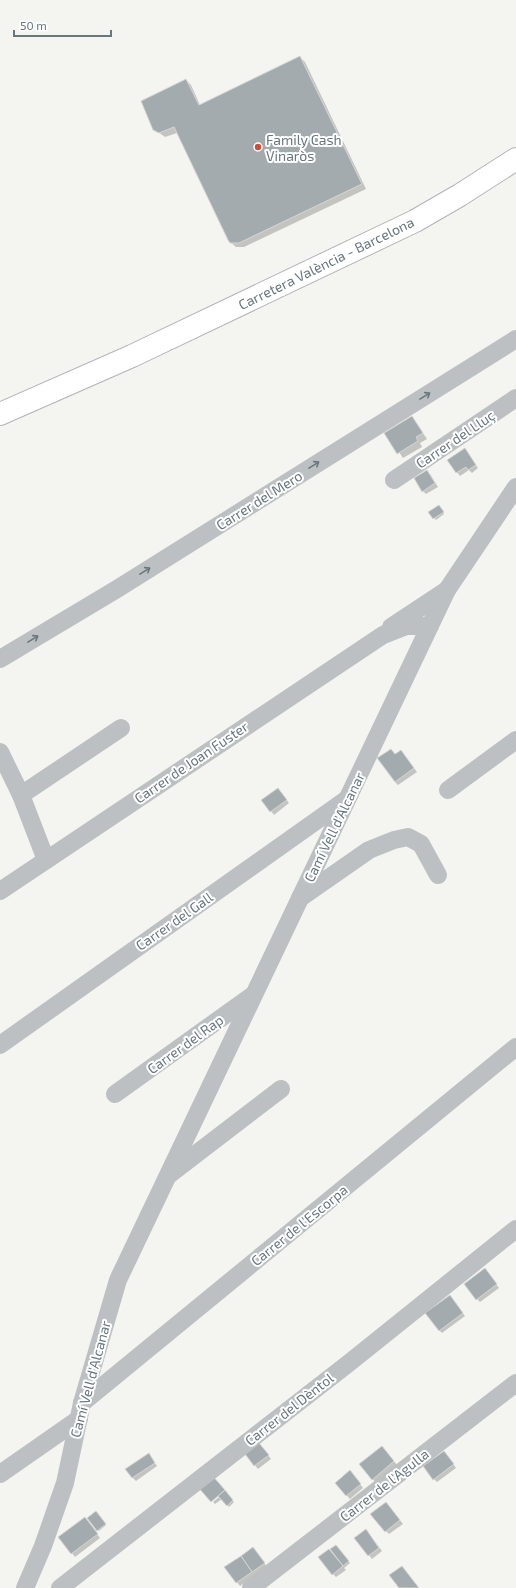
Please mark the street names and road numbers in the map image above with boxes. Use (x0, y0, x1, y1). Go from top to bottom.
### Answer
street label: Carretera València - Barcelona (235, 213, 417, 313)
street label: Carrer del Lluç (412, 406, 498, 472)
street label: Carrer del Mero (213, 467, 305, 533)
street label: Carrer de Joan Fuster (131, 717, 251, 806)
street label: Camí Vell d'Alcanar (300, 769, 368, 885)
street label: Carrer del Gall (132, 888, 216, 954)
street label: Carrer del Rap (144, 1011, 226, 1077)
street label: Carrer de l'Escorpa (247, 1181, 351, 1269)
street label: Camí Vell d'Alcanar (66, 1318, 114, 1439)
street label: Carrer del Dèntol (241, 1369, 337, 1449)
street label: Carrer de l'Agulla (336, 1445, 432, 1525)

